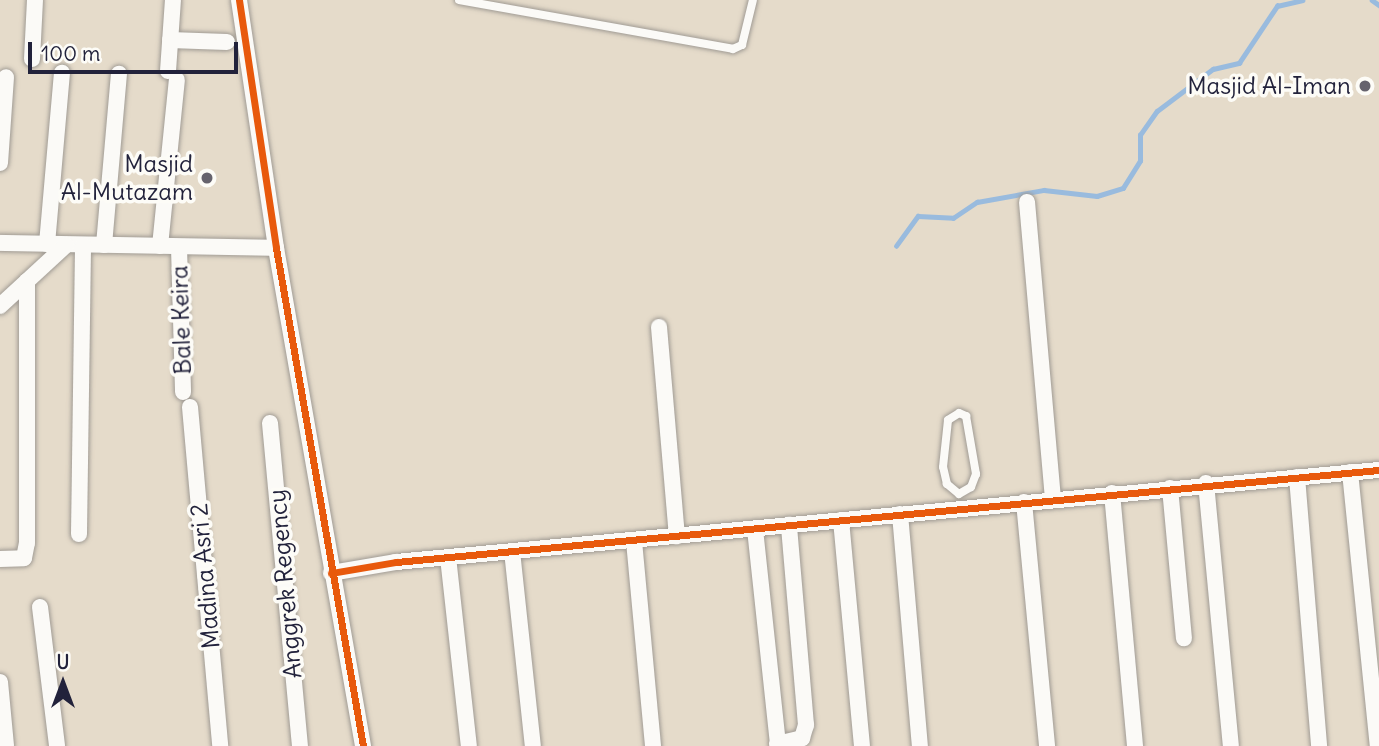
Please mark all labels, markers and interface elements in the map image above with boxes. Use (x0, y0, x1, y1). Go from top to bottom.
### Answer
scale bar (32, 28, 242, 72)
text: 100 m (41, 40, 100, 67)
place label: Masjid Al-Iman (1187, 72, 1351, 100)
marker: Masjid Al-Iman (1357, 78, 1373, 94)
place label: Masjid Al-Mutazam (61, 150, 193, 206)
marker: Masjid Al-Mutazam (199, 170, 215, 186)
street label: Bale Keira (165, 265, 197, 375)
street label: Anggrek Regency (262, 488, 308, 680)
street label: Madina Asri 2 (184, 502, 226, 650)
north arrow (28, 648, 98, 718)
text: U (57, 650, 69, 674)

